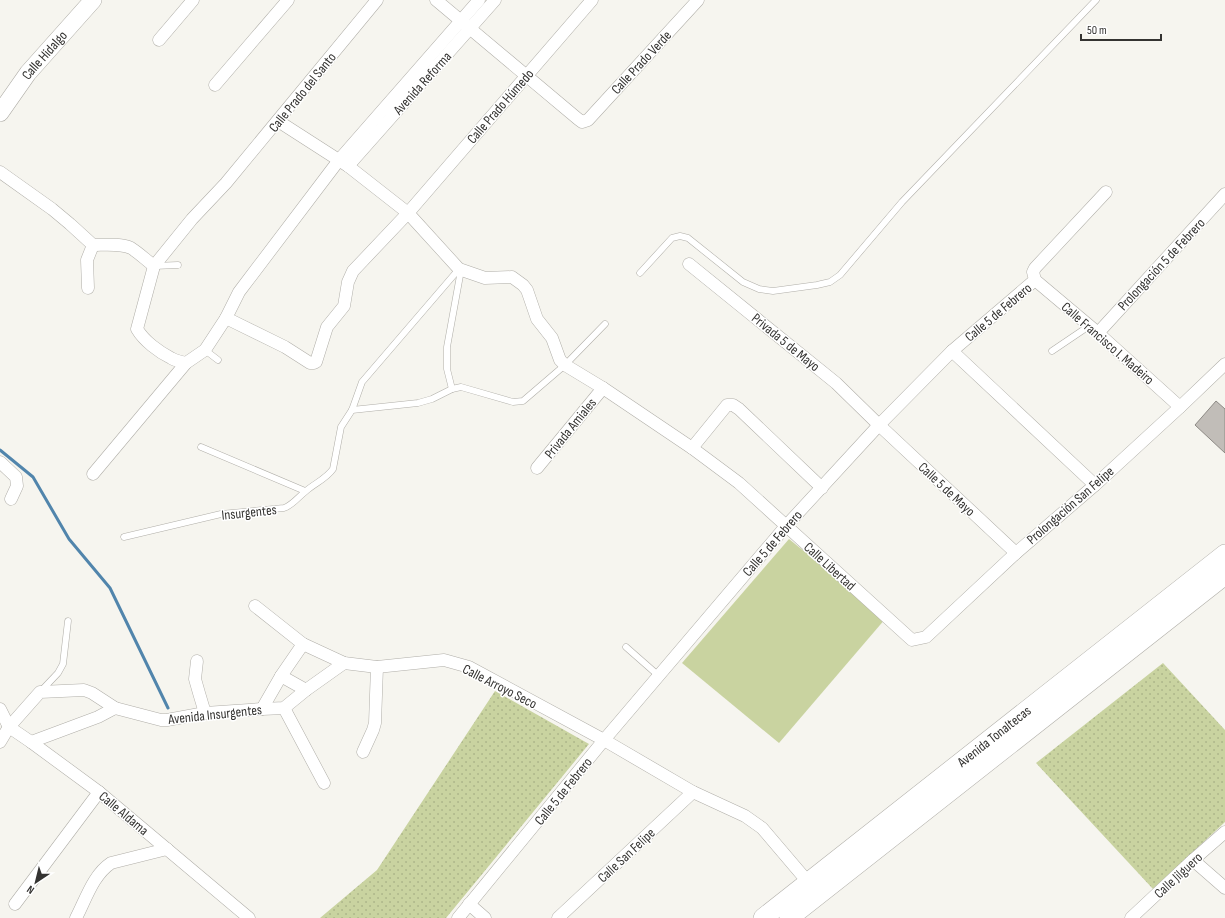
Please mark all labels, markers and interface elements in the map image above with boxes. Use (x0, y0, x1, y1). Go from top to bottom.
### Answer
scale bar (1081, 16, 1161, 42)
text: 50 m (1087, 23, 1107, 38)
street label: Calle Hidalgo (18, 27, 71, 83)
street label: Calle Prado Verde (608, 27, 675, 98)
street label: Avenida Reforma (389, 48, 455, 119)
street label: Calle Prado del Santo (265, 49, 340, 136)
street label: Calle Prado Húmedo (463, 65, 537, 147)
street label: Prolongación 5 de Febrero (1114, 215, 1209, 314)
street label: Calle 5 de Febrero (961, 279, 1035, 345)
street label: Calle Francisco I. Madeiro (1058, 298, 1158, 388)
street label: Privada 5 de Mayo (748, 310, 823, 375)
street label: Privada Amiales (541, 395, 600, 462)
street label: Calle 5 de Mayo (915, 459, 979, 520)
street label: Prolongación San Felipe (1023, 463, 1117, 548)
street label: Insurgentes (221, 501, 277, 524)
street label: Calle 5 de Febrero (739, 507, 806, 580)
street label: Calle Libertad (800, 539, 859, 594)
street label: Calle Arroyo Seco (460, 660, 540, 713)
street label: Avenida Insurgentes (166, 701, 263, 728)
street label: Avenida Tonaltecas (953, 702, 1034, 771)
street label: Calle 5 de Febrero (531, 754, 596, 829)
street label: Calle Aldama (95, 788, 152, 839)
street label: Calle San Felipe (594, 825, 659, 886)
street label: Calle Jilguero (1151, 849, 1206, 902)
north arrow (16, 862, 56, 902)
text: N (24, 883, 37, 897)

